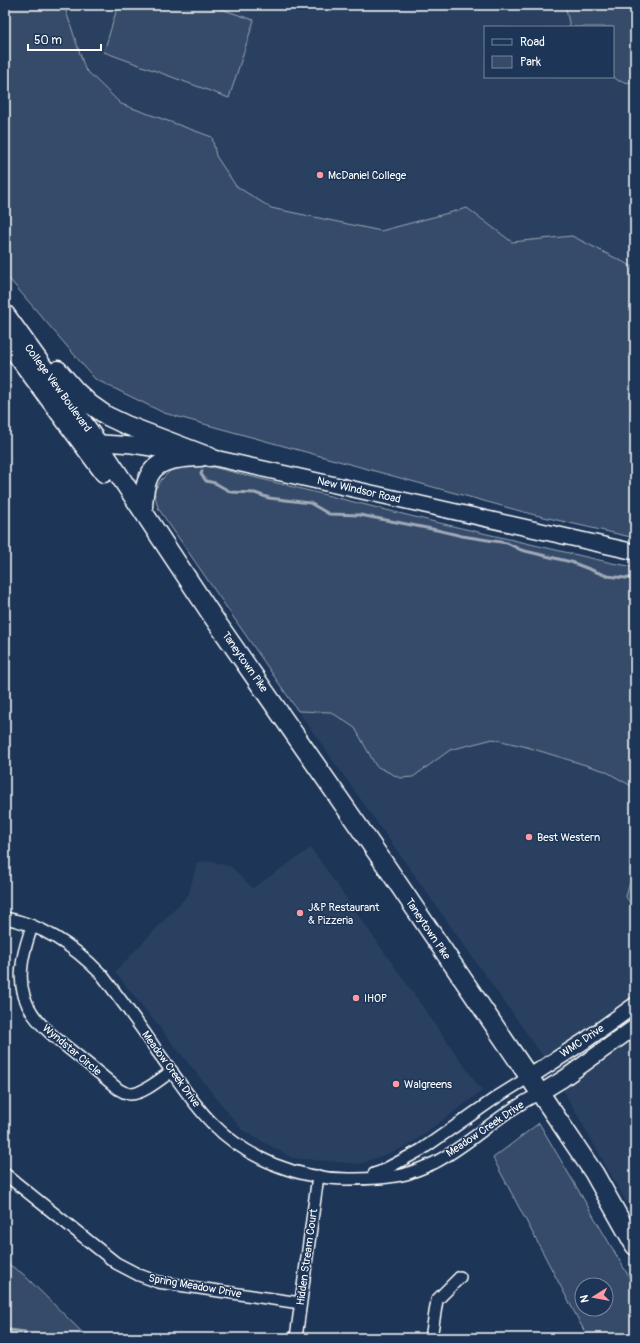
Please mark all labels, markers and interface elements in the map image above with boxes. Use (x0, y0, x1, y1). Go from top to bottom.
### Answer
scale bar (28, 26, 101, 52)
legend (484, 26, 614, 78)
text: 50 m (34, 33, 62, 48)
text: Road (520, 35, 545, 50)
text: Park (520, 55, 541, 70)
place label: McDaniel College (328, 169, 407, 182)
marker: McDaniel College (315, 170, 325, 180)
street label: College View Boulevard (22, 342, 94, 434)
street label: New Windsor Road (316, 474, 402, 506)
street label: Taneytown Pike (219, 629, 271, 695)
place label: Best Western (537, 831, 600, 844)
marker: Best Western (524, 832, 534, 842)
street label: Taneytown Pike (403, 896, 454, 962)
place label: J&P Restaurant & Pizzeria (308, 901, 380, 927)
marker: J&P Restaurant & Pizzeria (295, 908, 305, 918)
place label: IHOP (364, 992, 387, 1005)
marker: IHOP (351, 993, 361, 1003)
street label: WMC Drive (558, 1021, 607, 1060)
street label: Wyndstar Circle (40, 1022, 104, 1079)
street label: Meadow Creek Drive (139, 1028, 203, 1110)
place label: Walgreens (404, 1078, 452, 1091)
marker: Walgreens (391, 1079, 401, 1089)
street label: Meadow Creek Drive (444, 1098, 527, 1160)
street label: Hidden Stream Court (294, 1207, 320, 1306)
street label: Spring Meadow Drive (147, 1271, 243, 1301)
north arrow (574, 1277, 614, 1317)
text: N (577, 1293, 592, 1304)

